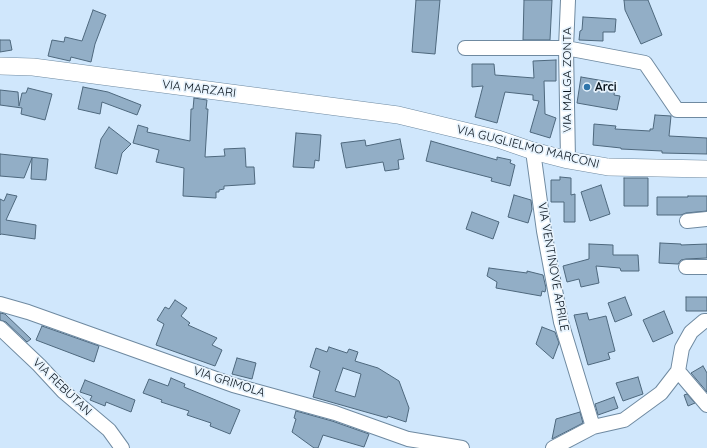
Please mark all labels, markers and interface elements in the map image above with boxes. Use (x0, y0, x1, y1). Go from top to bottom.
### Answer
street label: VIA MALGA ZONTA (560, 27, 574, 133)
street label: VIA MARZARI (161, 77, 237, 101)
place label: Arci (595, 80, 617, 94)
marker: Arci (582, 82, 592, 92)
street label: VIA GUGLIELMO MARCONI (455, 122, 601, 172)
street label: VIA VENTINOVE APRILE (535, 201, 571, 333)
street label: VIA REBUTAN (30, 355, 94, 419)
street label: VIA GRIMOLA (191, 364, 267, 400)

